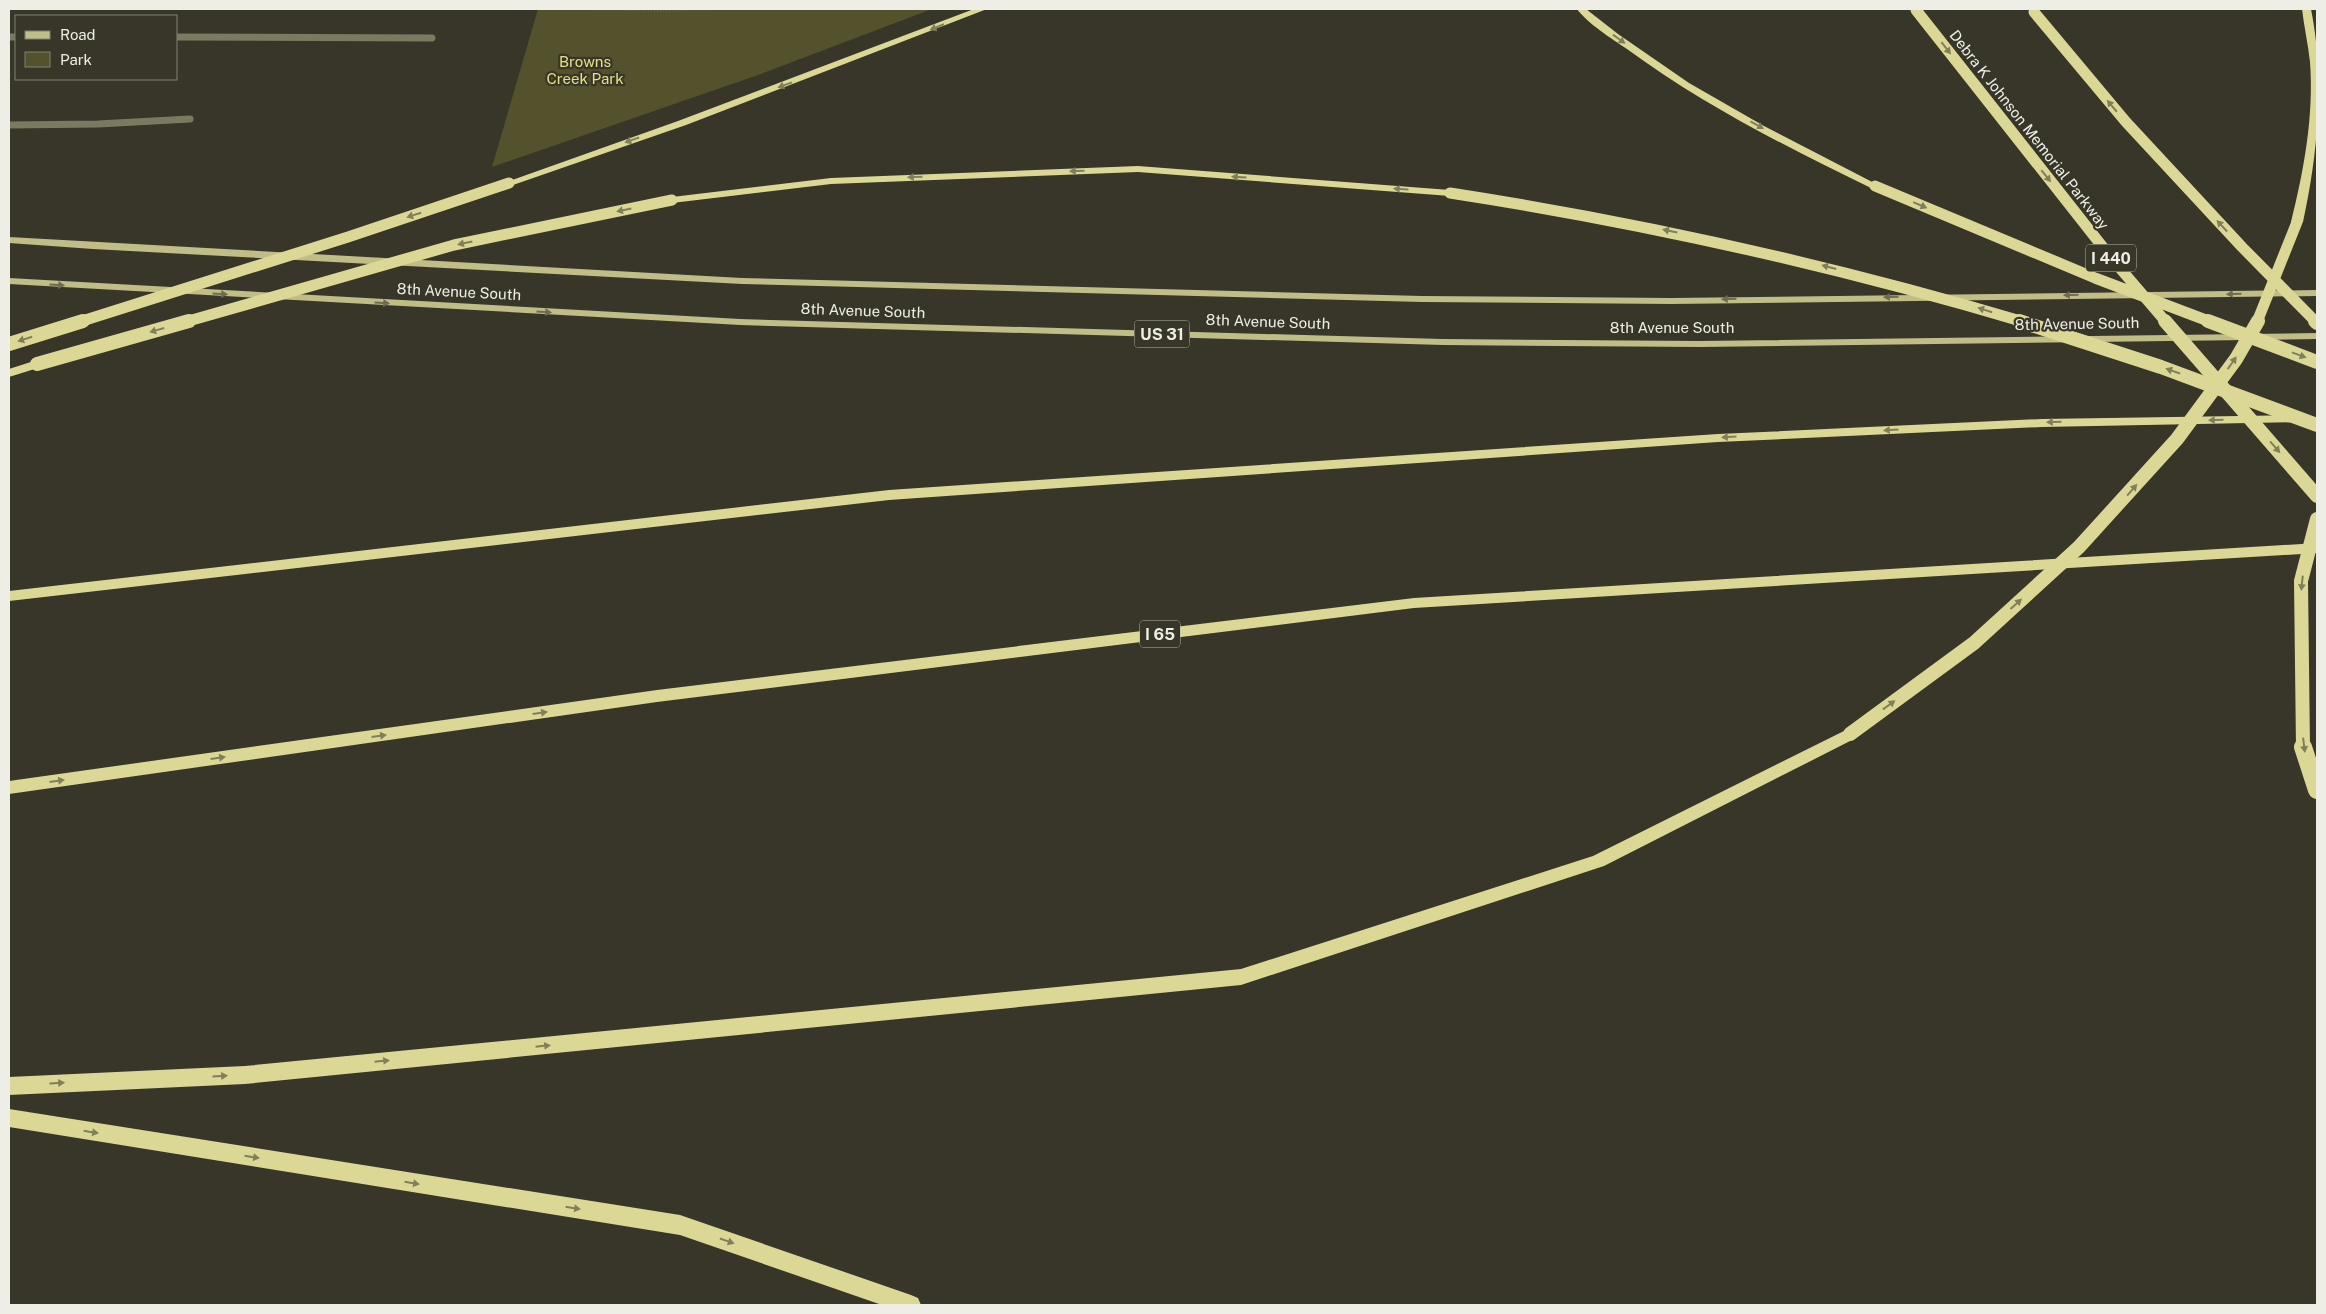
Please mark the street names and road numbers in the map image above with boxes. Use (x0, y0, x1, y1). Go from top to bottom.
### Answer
street label: Debra K Johnson Memorial Parkway (1946, 27, 2112, 233)
road number: I 440 (2086, 244, 2136, 272)
street label: 8th Avenue South (396, 280, 522, 303)
street label: 8th Avenue South (800, 300, 926, 321)
street label: 8th Avenue South (1205, 311, 1331, 332)
street label: 8th Avenue South (2015, 314, 2139, 333)
street label: 8th Avenue South (1610, 319, 1734, 336)
road number: US 31 (1134, 320, 1190, 348)
road number: I 65 (1140, 620, 1180, 648)

